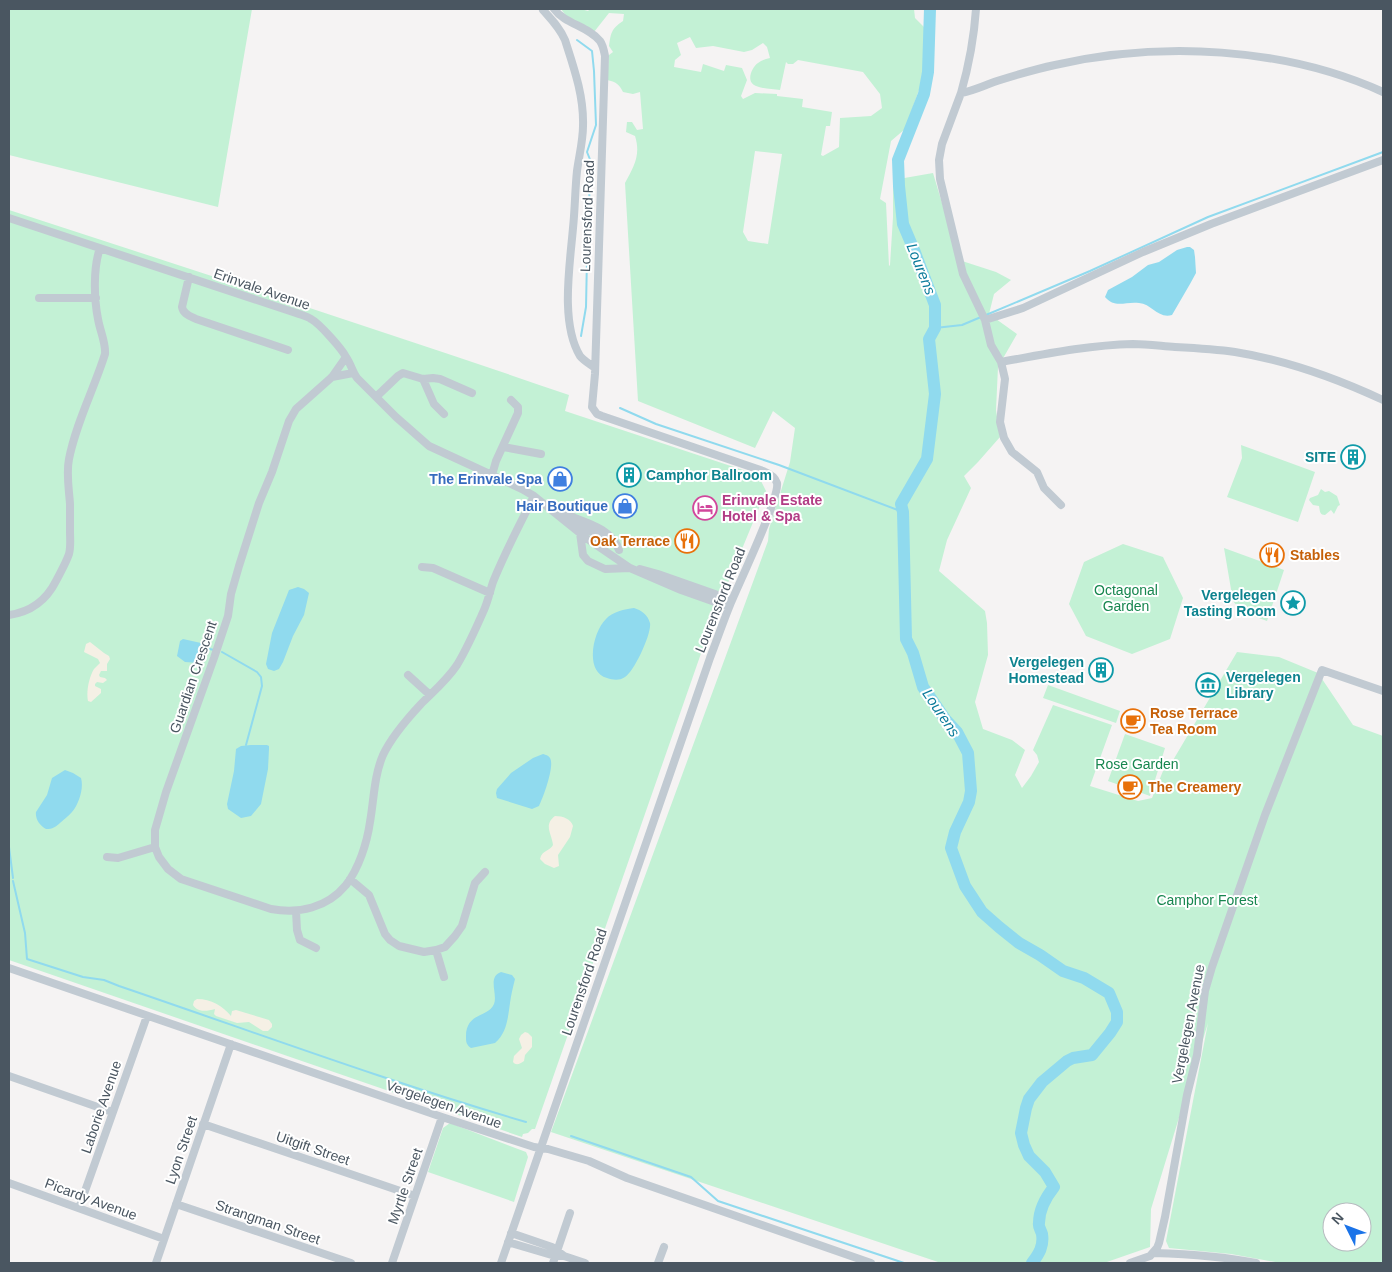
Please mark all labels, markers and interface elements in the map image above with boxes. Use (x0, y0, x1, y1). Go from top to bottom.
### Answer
street label: Lourensford Road (577, 160, 597, 272)
water label: Lourens (903, 240, 940, 298)
street label: Erinvale Avenue (212, 265, 313, 313)
building icon: SITE (1340, 444, 1366, 470)
place label: SITE (1305, 449, 1336, 465)
building icon: Camphor Ballroom (616, 462, 642, 488)
shop icon: The Erinvale Spa (547, 466, 573, 492)
place label: Camphor Ballroom (646, 467, 772, 483)
place label: The Erinvale Spa (429, 471, 542, 487)
place label: Erinvale Estate Hotel & Spa (722, 492, 823, 524)
shop icon: Hair Boutique (612, 493, 638, 519)
hotel icon: Erinvale Estate Hotel & Spa (692, 495, 718, 521)
place label: Hair Boutique (516, 498, 608, 514)
restaurant icon: Oak Terrace (674, 528, 700, 554)
place label: Oak Terrace (590, 533, 670, 549)
restaurant icon: Stables (1259, 542, 1285, 568)
street label: Lourensford Road (692, 545, 748, 655)
place label: Stables (1290, 547, 1340, 563)
park label: Octagonal Garden (1094, 582, 1158, 614)
place label: Vergelegen Tasting Room (1184, 587, 1276, 619)
place icon: Vergelegen Tasting Room (1280, 590, 1306, 616)
street label: Guardian Crescent (166, 619, 220, 735)
place label: Vergelegen Homestead (1009, 654, 1084, 686)
building icon: Vergelegen Homestead (1088, 657, 1114, 683)
place label: Vergelegen Library (1226, 669, 1301, 701)
museum icon: Vergelegen Library (1195, 672, 1221, 698)
water label: Lourens (919, 685, 964, 740)
place label: Rose Terrace Tea Room (1150, 705, 1238, 737)
cafe icon: Rose Terrace Tea Room (1120, 708, 1146, 734)
park label: Rose Garden (1095, 756, 1179, 772)
cafe icon: The Creamery (1117, 774, 1143, 800)
place label: The Creamery (1148, 779, 1242, 795)
park label: Camphor Forest (1156, 892, 1258, 908)
street label: Lourensford Road (558, 926, 610, 1038)
street label: Vergelegen Avenue (1169, 963, 1207, 1085)
street label: Laborie Avenue (78, 1058, 124, 1155)
street label: Vergelegen Avenue (384, 1077, 504, 1131)
street label: Lyon Street (162, 1114, 200, 1186)
street label: Uitgift Street (274, 1128, 352, 1168)
street label: Myrtle Street (385, 1146, 426, 1226)
street label: Picardy Avenue (43, 1175, 140, 1223)
street label: Strangman Street (214, 1197, 323, 1247)
north arrow (1322, 1202, 1372, 1252)
text: N (1328, 1209, 1347, 1227)

